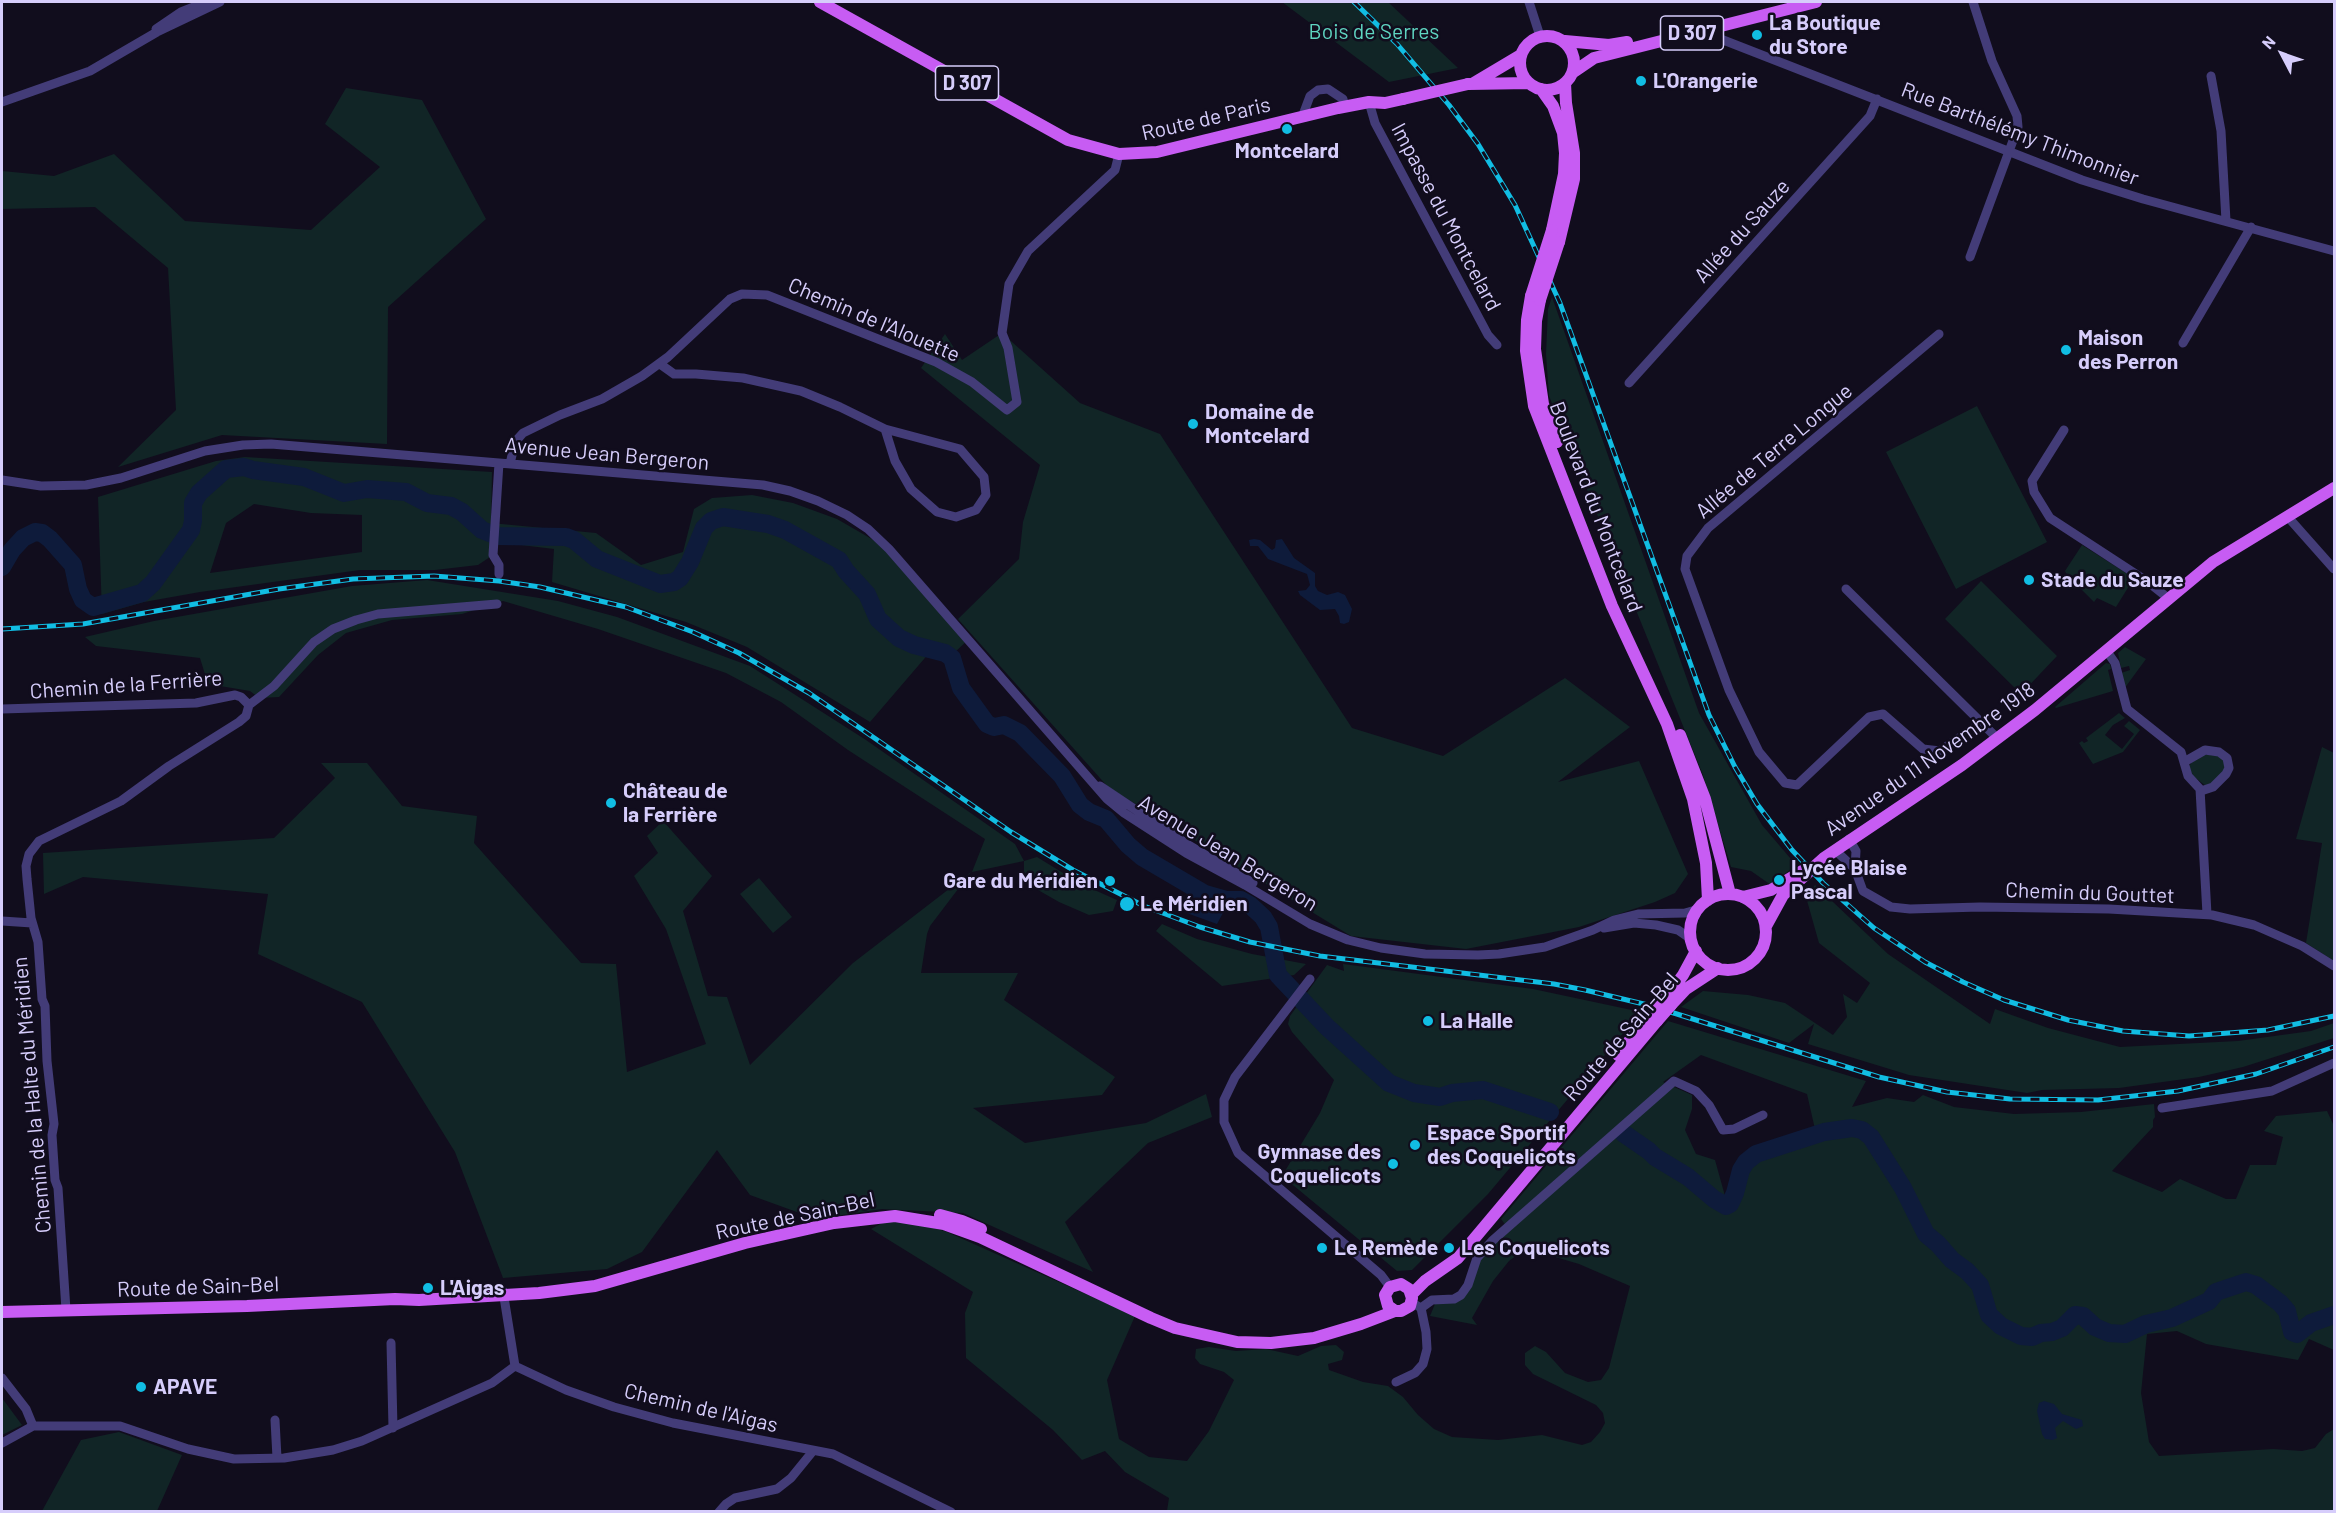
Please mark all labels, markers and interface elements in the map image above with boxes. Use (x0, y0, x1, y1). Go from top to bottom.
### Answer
place label: La Boutique du Store (1769, 10, 1881, 60)
road number: D 307 (1660, 16, 1724, 50)
park label: Bois de Serres (1309, 19, 1439, 45)
north arrow (2252, 24, 2312, 84)
marker: La Boutique du Store (1750, 28, 1764, 42)
text: N (2257, 32, 2279, 52)
road number: D 307 (936, 66, 998, 100)
place label: L'Orangerie (1653, 68, 1758, 94)
marker: L'Orangerie (1634, 74, 1648, 88)
street label: Rue Barthélémy Thimonnier (1898, 77, 2142, 191)
street label: Route de Paris (1139, 92, 1273, 146)
street label: Impasse du Montcelard (1386, 119, 1506, 315)
marker: Montcelard (1280, 122, 1294, 136)
place label: Montcelard (1235, 138, 1339, 164)
street label: Allée du Sauze (1689, 174, 1795, 288)
street label: Chemin de l'Alouette (784, 272, 964, 368)
place label: Maison des Perron (2078, 325, 2178, 375)
marker: Maison des Perron (2059, 343, 2073, 357)
street label: Allée de Terre Longue (1691, 378, 1857, 524)
street label: Boulevard du Montcelard (1544, 398, 1648, 616)
place label: Domaine de Montcelard (1205, 399, 1314, 449)
marker: Domaine de Montcelard (1186, 417, 1200, 431)
street label: Avenue Jean Bergeron (504, 433, 710, 475)
place label: Stade du Sauze (2041, 567, 2184, 593)
marker: Stade du Sauze (2022, 573, 2036, 587)
street label: Chemin de la Ferrière (29, 666, 223, 704)
street label: Avenue du 11 Novembre 1918 (1820, 677, 2040, 841)
place label: Château de la Ferrière (623, 778, 728, 828)
street label: Avenue Jean Bergeron (1134, 789, 1322, 917)
marker: Château de la Ferrière (604, 796, 618, 810)
place label: Lycée Blaise Pascal (1791, 855, 1907, 905)
place label: Gare du Méridien (943, 868, 1098, 894)
marker: Lycée Blaise Pascal (1772, 873, 1786, 887)
marker: Gare du Méridien (1103, 874, 1117, 888)
street label: Chemin du Gouttet (2005, 877, 2175, 909)
place label: Le Méridien (1140, 891, 1248, 917)
marker: Le Méridien (1118, 895, 1136, 913)
street label: Chemin de la Halte du Méridien (7, 956, 57, 1234)
street label: Route de Sain-Bel (1558, 968, 1684, 1106)
place label: La Halle (1440, 1008, 1513, 1034)
marker: La Halle (1421, 1014, 1435, 1028)
place label: Espace Sportif des Coquelicots (1427, 1120, 1576, 1170)
marker: Espace Sportif des Coquelicots (1408, 1138, 1422, 1152)
place label: Gymnase des Coquelicots (1257, 1139, 1381, 1189)
marker: Gymnase des Coquelicots (1386, 1157, 1400, 1171)
street label: Route de Sain-Bel (713, 1187, 877, 1245)
place label: Le Remède (1334, 1235, 1438, 1261)
place label: Les Coquelicots (1461, 1235, 1610, 1261)
marker: Le Remède (1315, 1241, 1329, 1255)
marker: Les Coquelicots (1442, 1241, 1456, 1255)
street label: Route de Sain-Bel (117, 1272, 279, 1302)
place label: L'Aigas (440, 1275, 504, 1301)
marker: L'Aigas (421, 1281, 435, 1295)
place label: APAVE (153, 1374, 217, 1400)
street label: Chemin de l'Aigas (622, 1378, 780, 1438)
marker: APAVE (134, 1380, 148, 1394)

